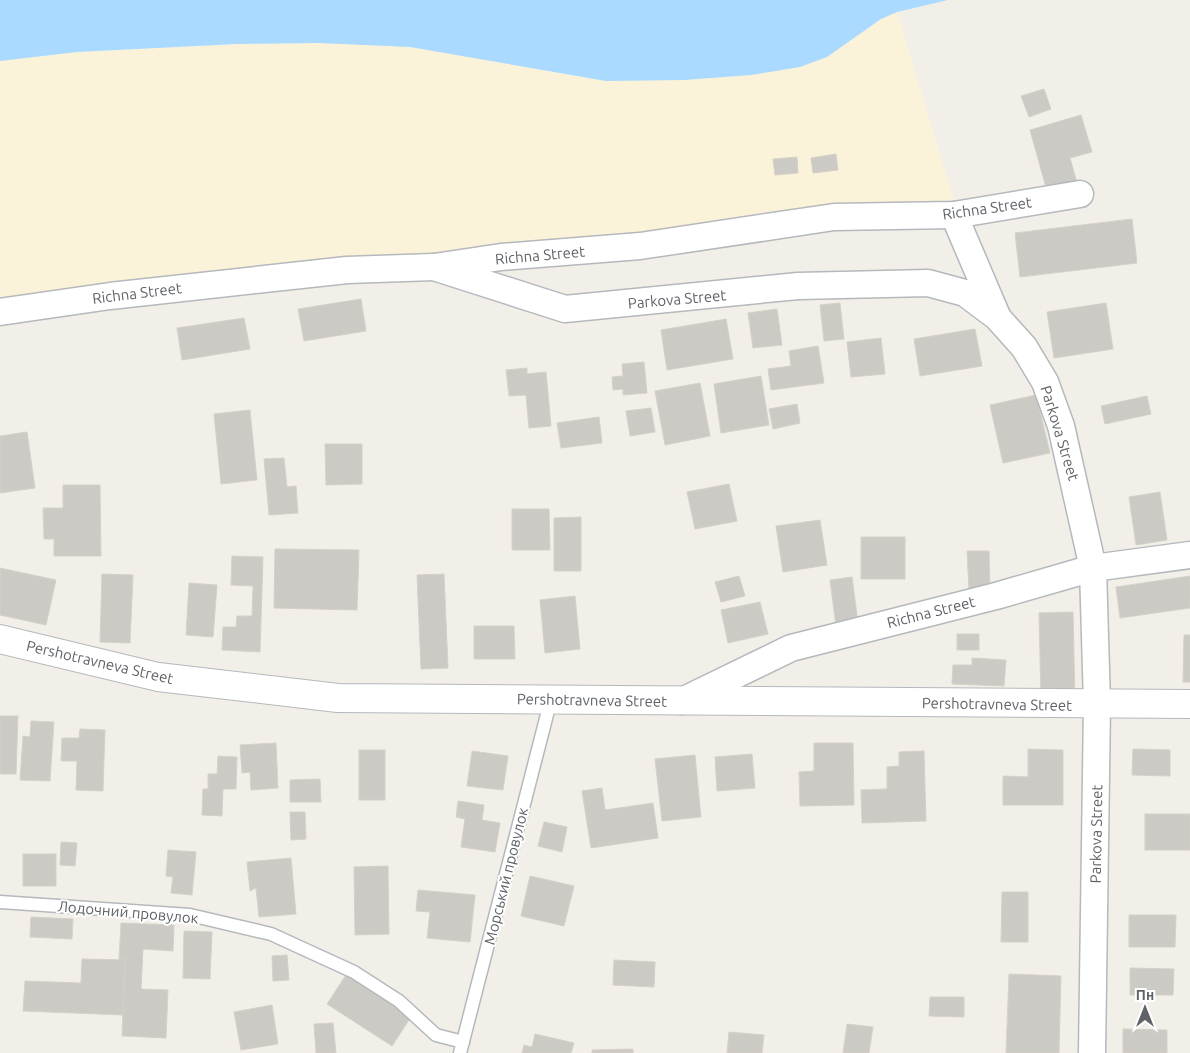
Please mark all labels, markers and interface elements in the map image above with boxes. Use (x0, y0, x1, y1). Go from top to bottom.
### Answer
street label: Richna Street (941, 193, 1033, 223)
street label: Richna Street (494, 243, 586, 267)
street label: Richna Street (91, 279, 183, 307)
street label: Parkova Street (627, 286, 727, 312)
street label: Parkova Street (1037, 383, 1083, 483)
street label: Richna Street (885, 593, 977, 631)
street label: Pershotravneva Street (25, 637, 175, 687)
street label: Pershotravneva Street (517, 690, 667, 710)
street label: Pershotravneva Street (922, 694, 1072, 714)
street label: Parkova Street (1087, 784, 1105, 883)
street label: Морський провулок (481, 805, 531, 946)
street label: Лодочний провулок (57, 897, 199, 927)
north arrow (1120, 983, 1170, 1033)
text: Пн (1136, 987, 1154, 1003)

